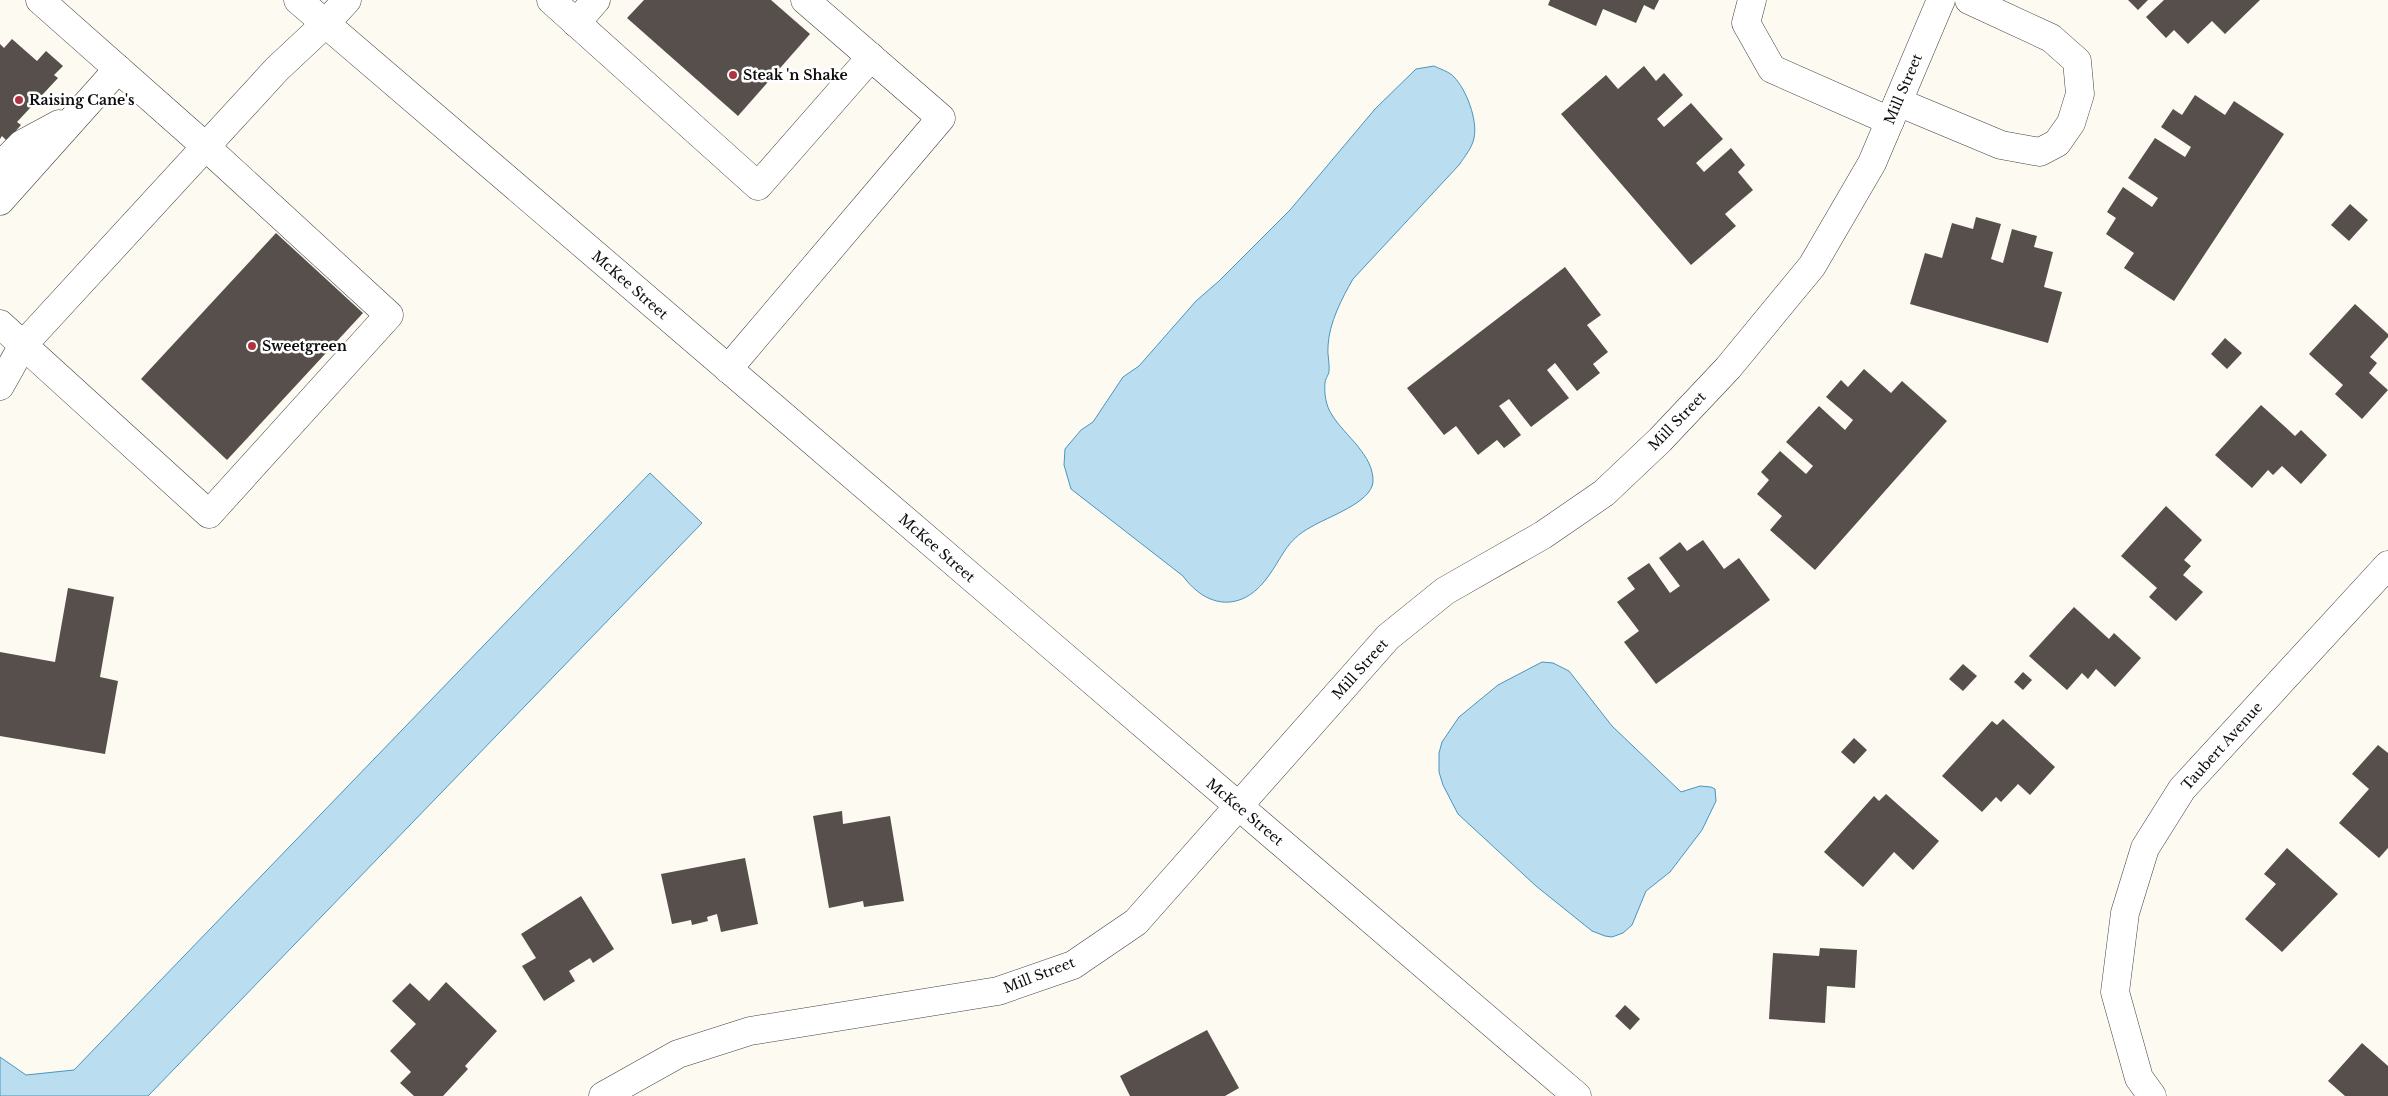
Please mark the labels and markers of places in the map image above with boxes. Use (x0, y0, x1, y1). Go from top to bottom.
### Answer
place label: Steak 'n Shake (743, 66, 848, 84)
marker: Steak 'n Shake (727, 69, 739, 81)
place label: Raising Cane's (29, 91, 135, 109)
marker: Raising Cane's (13, 94, 25, 106)
place label: Sweetgreen (262, 337, 347, 355)
marker: Sweetgreen (246, 340, 258, 352)

